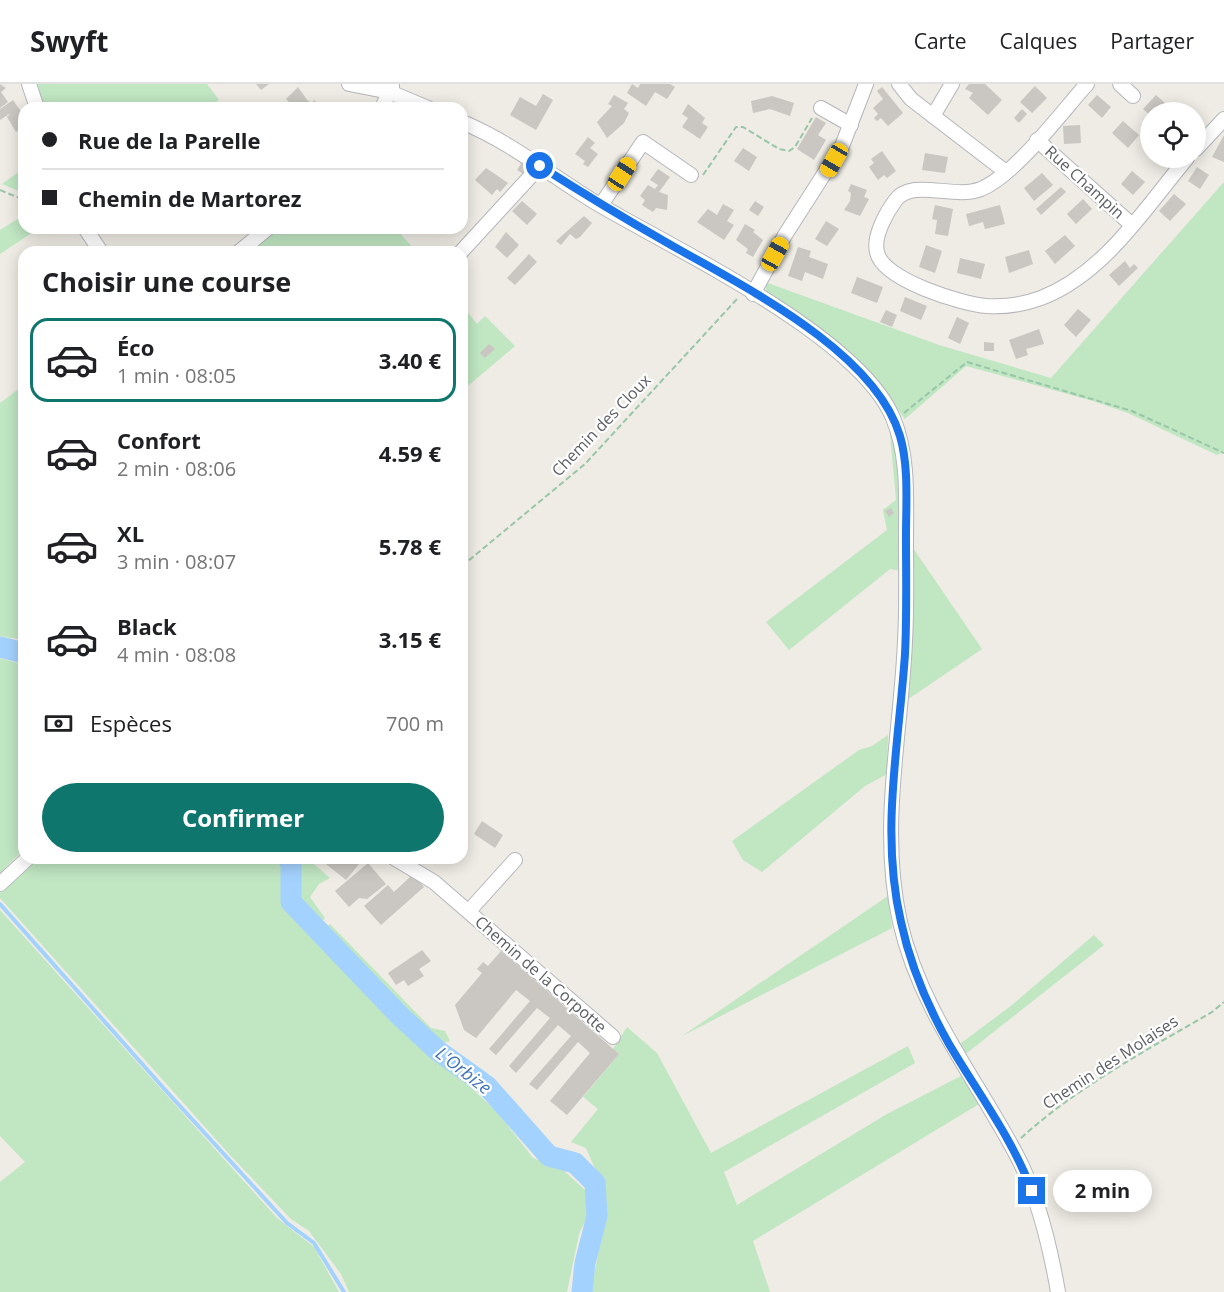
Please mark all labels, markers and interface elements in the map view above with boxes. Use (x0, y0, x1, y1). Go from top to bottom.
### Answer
text: Swyft (30, 22, 108, 60)
text: Carte (914, 27, 966, 55)
text: Calques (999, 27, 1077, 55)
text: Partager (1110, 27, 1194, 55)
map controls (1140, 102, 1206, 168)
button: locate (1140, 102, 1206, 168)
text: Rue de la Parelle (78, 125, 261, 155)
car (817, 140, 851, 180)
street label: Rue Champin (1040, 140, 1130, 224)
route start (526, 152, 553, 179)
car (605, 154, 639, 194)
text: Chemin de Martorez (78, 183, 302, 213)
car (758, 234, 792, 274)
text: Choisir une course (42, 263, 291, 300)
text: Éco (117, 332, 154, 362)
icon: car (45, 333, 99, 387)
text: 3.40 € (379, 345, 441, 375)
text: 1 min · 08:05 (117, 362, 236, 389)
street label: Chemin des Cloux (546, 369, 656, 481)
text: Confort (117, 425, 201, 455)
icon: car (45, 426, 99, 480)
text: 4.59 € (379, 438, 441, 468)
text: 2 min · 08:06 (117, 455, 236, 482)
text: XL (117, 518, 144, 548)
icon: car (45, 519, 99, 573)
text: 5.78 € (379, 531, 441, 561)
text: 3 min · 08:07 (117, 548, 236, 575)
text: Black (117, 611, 177, 641)
icon: car (45, 612, 99, 666)
text: 3.15 € (379, 624, 441, 654)
text: 4 min · 08:08 (117, 641, 236, 668)
icon: cash (42, 707, 75, 740)
text: Espèces (90, 708, 172, 738)
text: 700 m (386, 710, 444, 737)
button: Confirmer (42, 783, 444, 852)
street label: Chemin de la Corpotte (470, 911, 612, 1037)
street label: Chemin des Molaises (1038, 1010, 1182, 1114)
water label: L'Orbize (431, 1041, 497, 1099)
callout: 2 min (1053, 1170, 1152, 1212)
route end (1018, 1177, 1045, 1204)
text: 2 min (1075, 1177, 1130, 1204)

